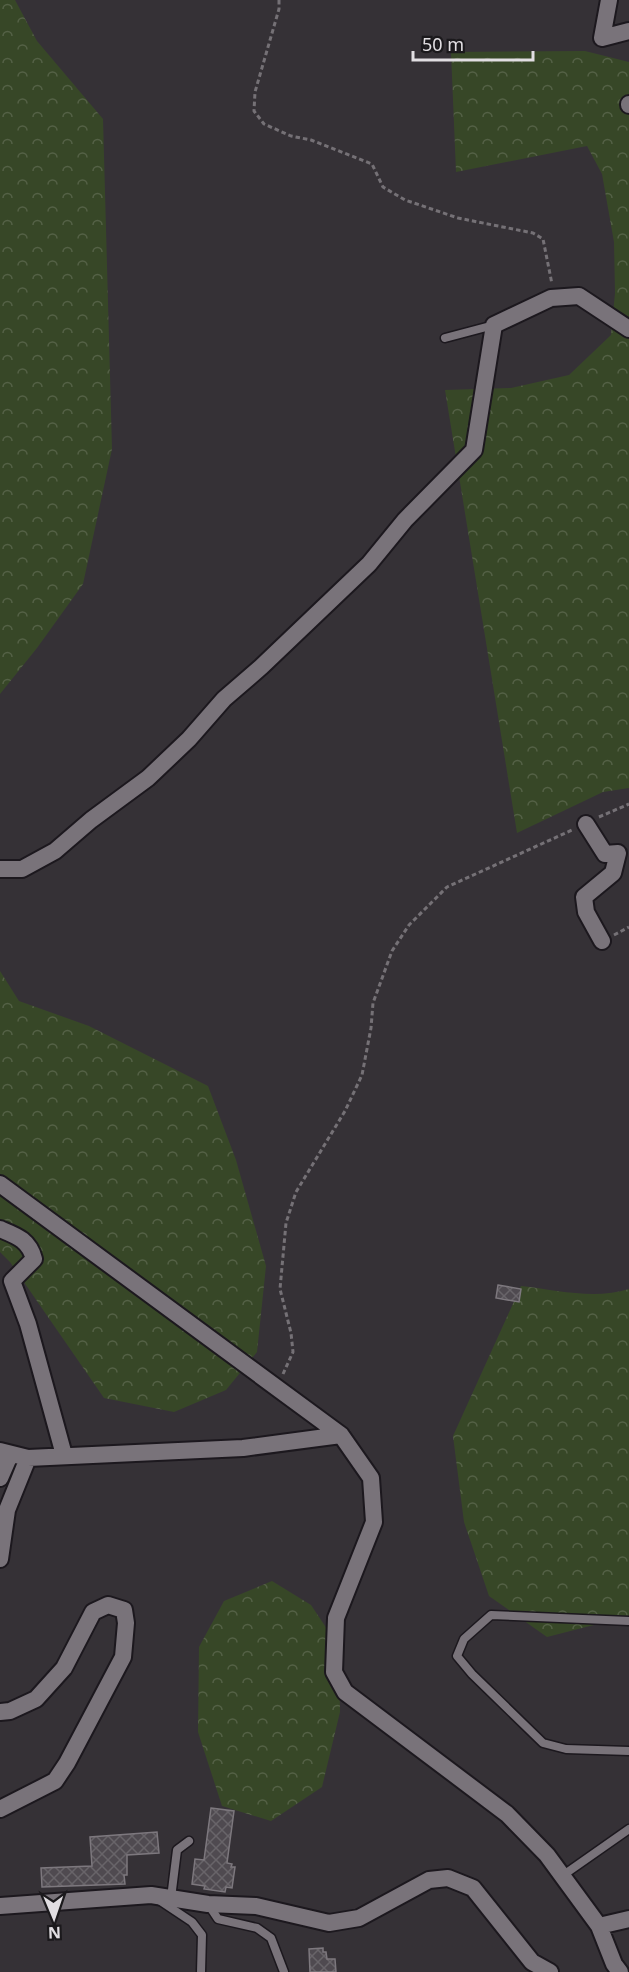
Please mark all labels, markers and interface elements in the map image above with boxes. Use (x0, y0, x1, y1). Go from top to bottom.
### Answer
scale bar (413, 24, 533, 62)
text: 50 m (422, 32, 464, 56)
north arrow (24, 1888, 84, 1948)
text: N (48, 1922, 61, 1944)

